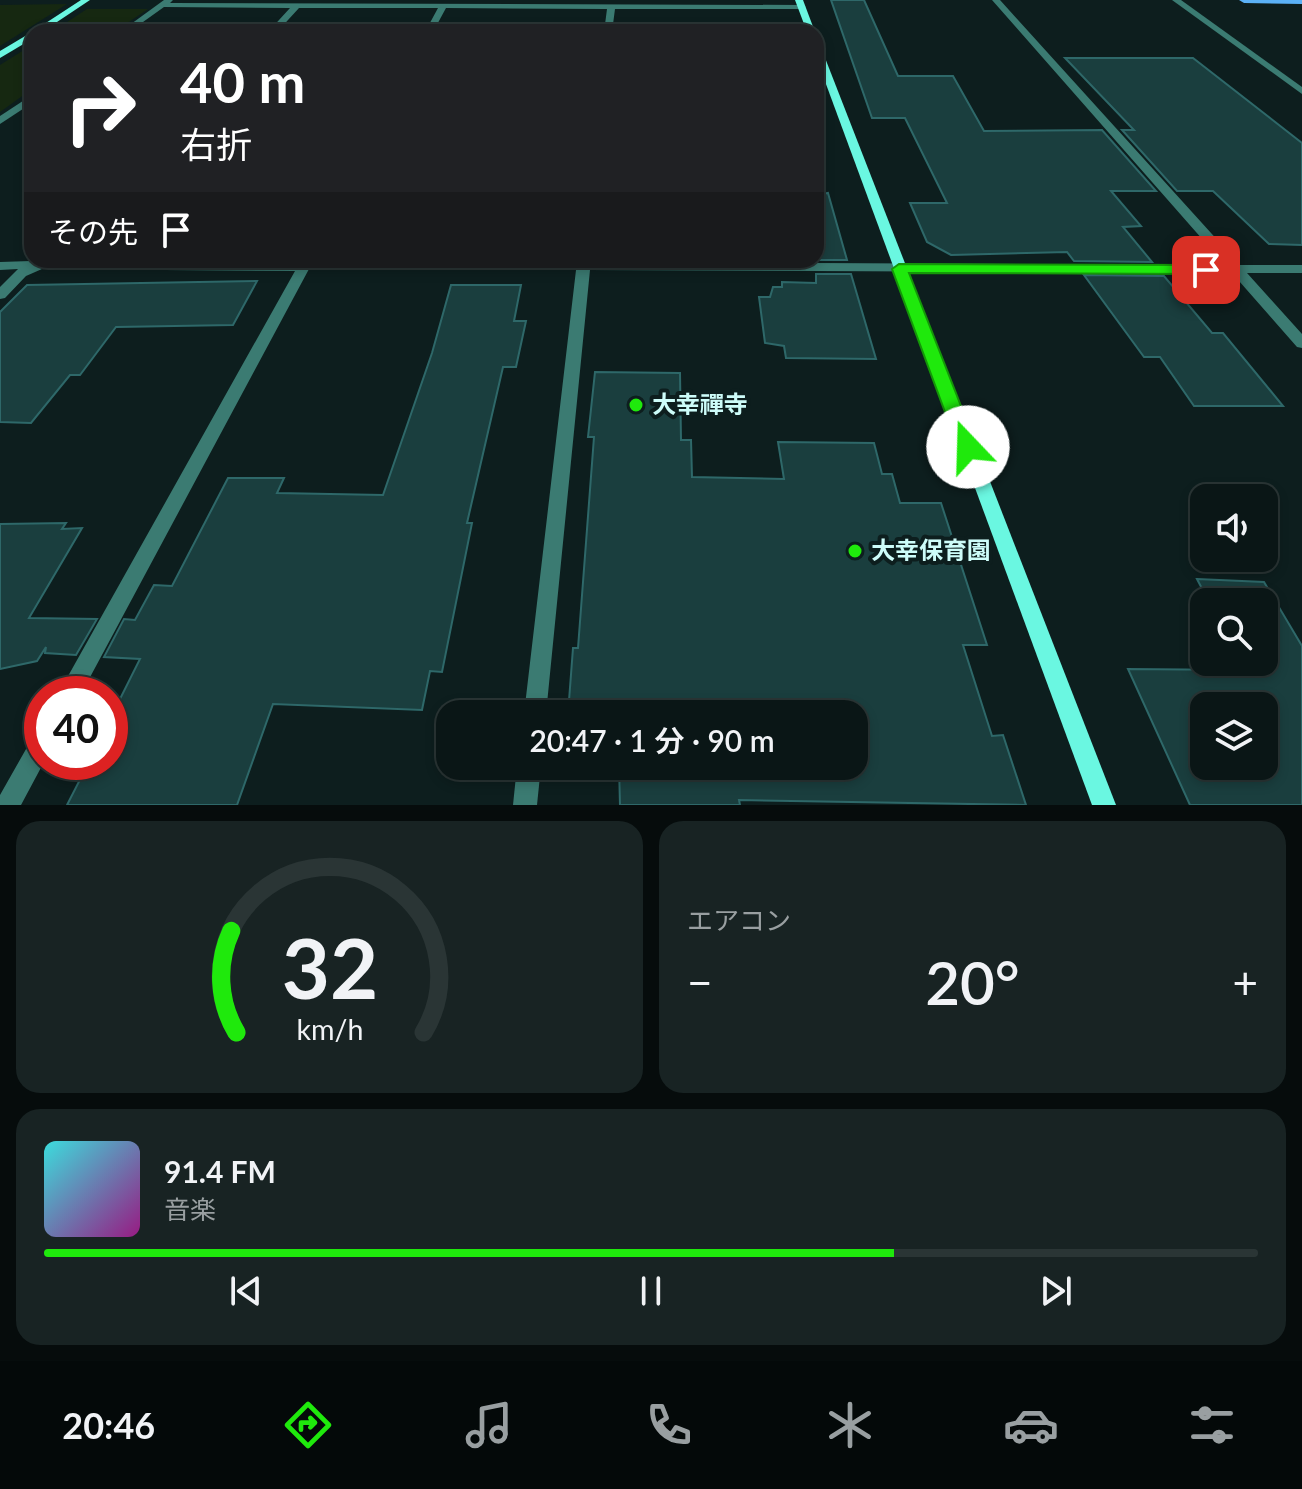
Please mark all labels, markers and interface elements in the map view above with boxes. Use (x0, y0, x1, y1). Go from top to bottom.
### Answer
text: 40 m (180, 48, 305, 115)
icon: right (48, 56, 152, 160)
text: 右折 (180, 122, 252, 166)
icon: arrive (154, 208, 198, 252)
text: その先 (48, 213, 138, 249)
pin (1172, 236, 1240, 304)
icon: arrive (1184, 248, 1228, 292)
place label: 大幸禪寺 (652, 389, 748, 418)
marker: 大幸禪寺 (627, 396, 645, 414)
position arrow (926, 405, 1010, 489)
map controls (1190, 484, 1278, 780)
button: sound (1190, 484, 1278, 572)
place label: 大幸保育園 (871, 535, 991, 564)
marker: 大幸保育園 (846, 542, 864, 560)
button: search (1190, 588, 1278, 676)
speed limit sign: 40 (24, 676, 128, 780)
button: layers (1190, 692, 1278, 780)
text: 20:47 · 1 分 · 90 m (529, 722, 775, 758)
text: エアコン (687, 904, 791, 936)
text: 32 (281, 917, 378, 1017)
text: 20° (925, 946, 1020, 1018)
text: − (687, 956, 713, 1008)
text: + (1232, 956, 1258, 1008)
text: km/h (296, 1012, 363, 1046)
text: 91.4 FM (164, 1153, 276, 1189)
text: 音楽 (164, 1193, 216, 1225)
icon: previous (224, 1269, 268, 1313)
icon: pause (629, 1269, 673, 1313)
icon: next (1034, 1269, 1078, 1313)
icon: directions (280, 1397, 336, 1453)
icon: music (461, 1397, 517, 1453)
icon: phone (641, 1397, 697, 1453)
icon: climate (822, 1397, 878, 1453)
icon: car (1003, 1397, 1059, 1453)
icon: filters (1184, 1397, 1240, 1453)
text: 20:46 (62, 1403, 155, 1447)

